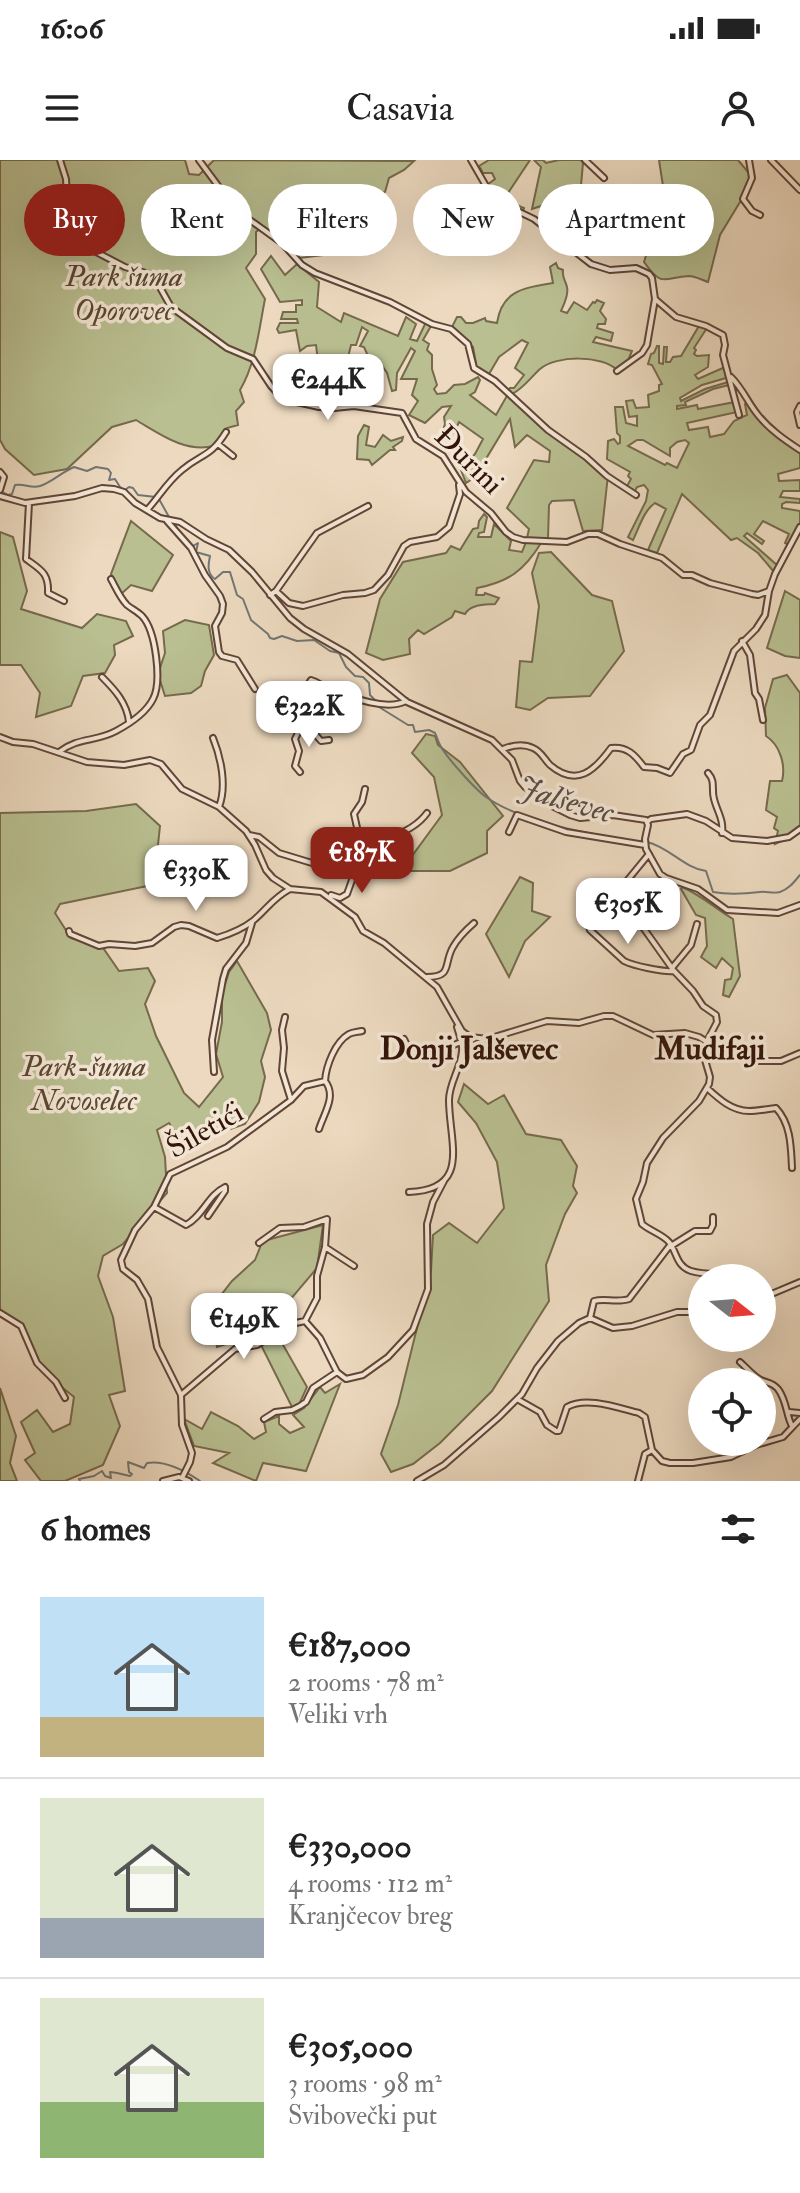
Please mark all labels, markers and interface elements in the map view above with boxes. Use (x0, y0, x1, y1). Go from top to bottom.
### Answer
text: 16:06 (40, 10, 104, 47)
icon: menu (40, 86, 84, 130)
text: Casavia (346, 86, 454, 131)
icon: person (716, 86, 760, 130)
chip: Buy (24, 184, 125, 256)
chip: Rent (141, 184, 252, 256)
chip: Filters (268, 184, 397, 256)
chip: New (413, 184, 522, 256)
chip: Apartment (538, 184, 714, 256)
park label: Park šuma Oporovec (64, 258, 183, 329)
pin: €244K (272, 354, 384, 422)
text: €244K (291, 364, 365, 396)
street label: Đurini (427, 418, 511, 502)
pin: €322K (253, 681, 365, 749)
text: €322K (274, 691, 344, 723)
water label: Jalševec (513, 767, 620, 833)
pin: €187K (306, 827, 418, 895)
text: €187K (329, 837, 395, 869)
pin: €330K (140, 845, 252, 913)
text: €330K (163, 855, 229, 887)
pin: €305K (572, 878, 684, 946)
text: €305K (594, 888, 662, 920)
district label: Donji Jalševec (380, 1029, 558, 1069)
district label: Mudifaji (654, 1029, 766, 1069)
park label: Park-šuma Novoselec (21, 1048, 146, 1119)
street label: Šiletići (160, 1093, 250, 1167)
north arrow (688, 1264, 776, 1352)
map controls (688, 1264, 776, 1456)
pin: €149K (188, 1293, 300, 1361)
text: €149K (209, 1303, 279, 1335)
button: locate (688, 1368, 776, 1456)
icon: filters (716, 1507, 760, 1551)
text: 6 homes (40, 1508, 151, 1551)
text: €187,000 (288, 1624, 411, 1667)
icon: home (104, 1629, 200, 1725)
text: 2 rooms · 78 m² (288, 1667, 444, 1699)
text: Veliki vrh (288, 1699, 388, 1731)
text: €330,000 (288, 1825, 412, 1868)
icon: home (104, 1830, 200, 1926)
text: 4 rooms · 112 m² (288, 1868, 452, 1900)
text: Kranjčecov breg (288, 1900, 453, 1932)
text: €305,000 (288, 2025, 413, 2068)
icon: home (104, 2030, 200, 2126)
text: 3 rooms · 98 m² (288, 2068, 442, 2100)
text: Svibovečki put (288, 2100, 437, 2132)

